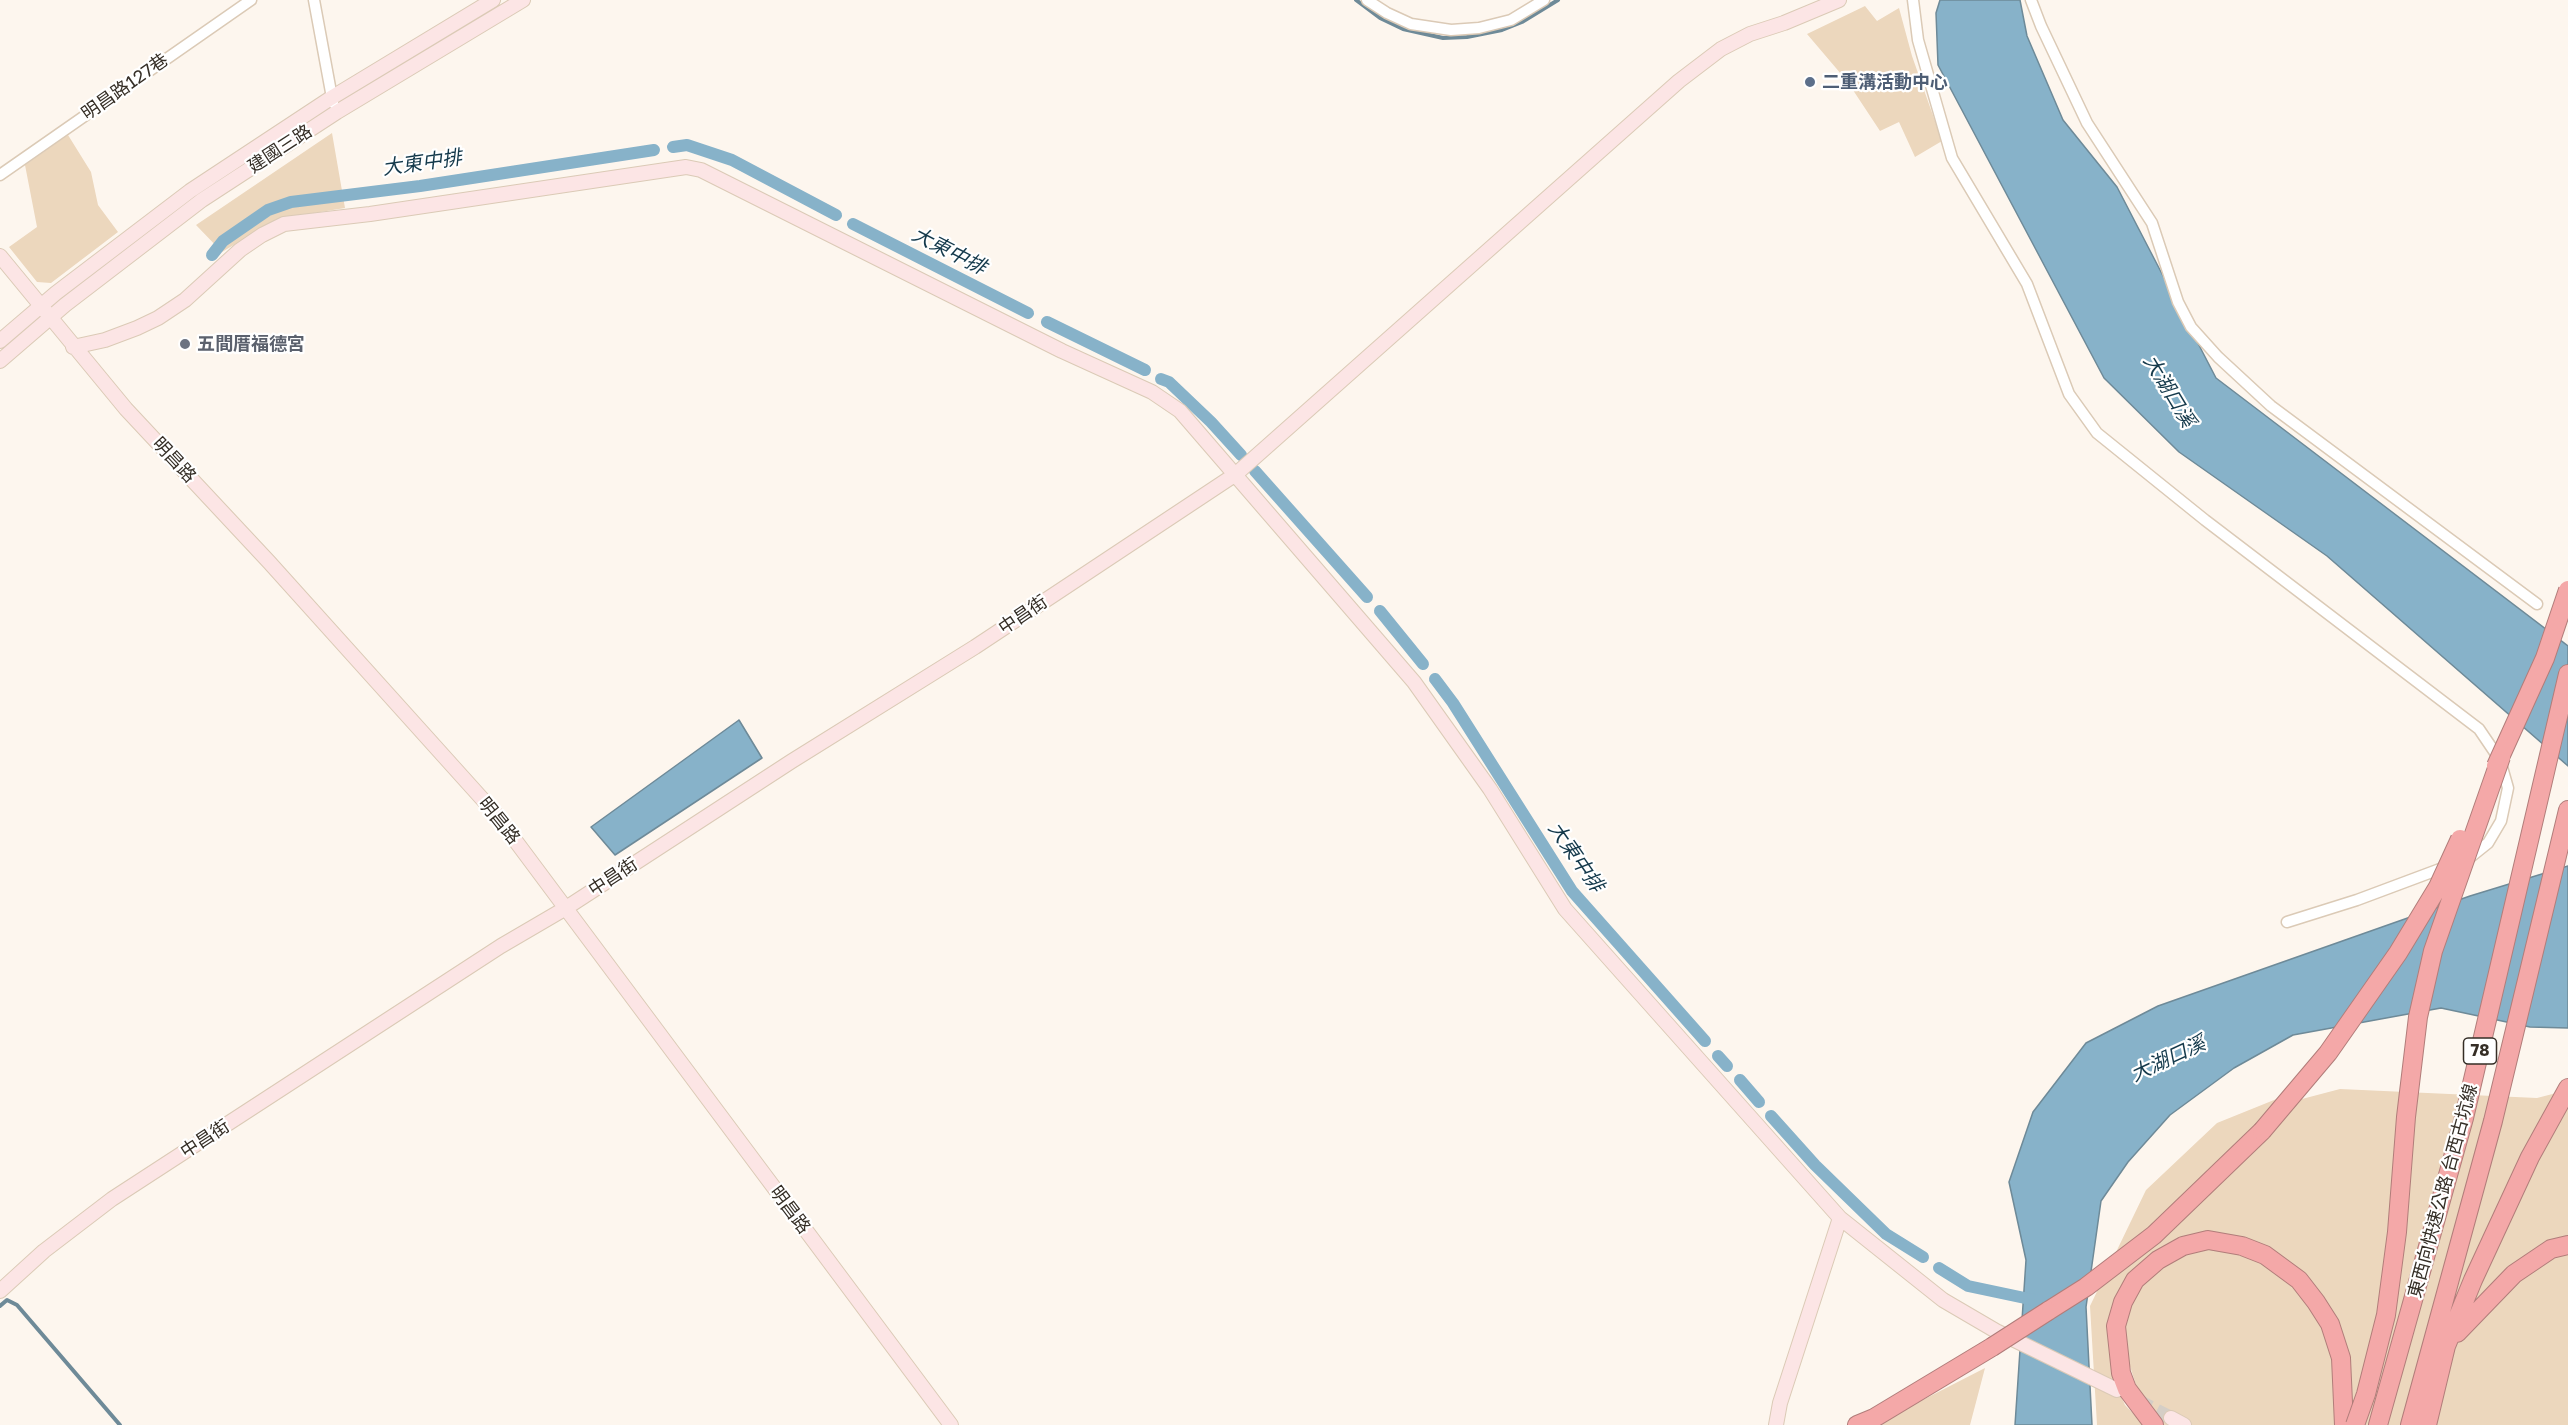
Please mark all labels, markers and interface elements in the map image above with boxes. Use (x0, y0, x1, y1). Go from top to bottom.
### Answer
street label: 明昌路127巷 (78, 49, 172, 125)
place label: 二重溝活動中心 (1822, 71, 1948, 93)
marker: 二重溝活動中心 (1803, 75, 1817, 89)
street label: 建國三路 (244, 120, 316, 178)
water label: 大東中排 (381, 146, 463, 180)
water label: 大東中排 (908, 222, 990, 280)
place label: 五間厝福德宮 (197, 333, 305, 355)
marker: 五間厝福德宮 (178, 337, 192, 351)
water label: 大湖口溪 (2138, 351, 2200, 431)
street label: 明昌路 (148, 433, 200, 487)
street label: 中昌街 (995, 591, 1051, 639)
street label: 明昌路 (474, 793, 524, 849)
water label: 大東中排 (1543, 817, 1609, 897)
street label: 中昌街 (584, 853, 642, 901)
water label: 大湖口溪 (2127, 1031, 2209, 1087)
road number: 78 (2464, 1038, 2496, 1064)
street label: 東西向快速公路 台西古坑線 (2404, 1082, 2482, 1300)
street label: 中昌街 (176, 1115, 234, 1163)
street label: 明昌路 (765, 1182, 815, 1238)

